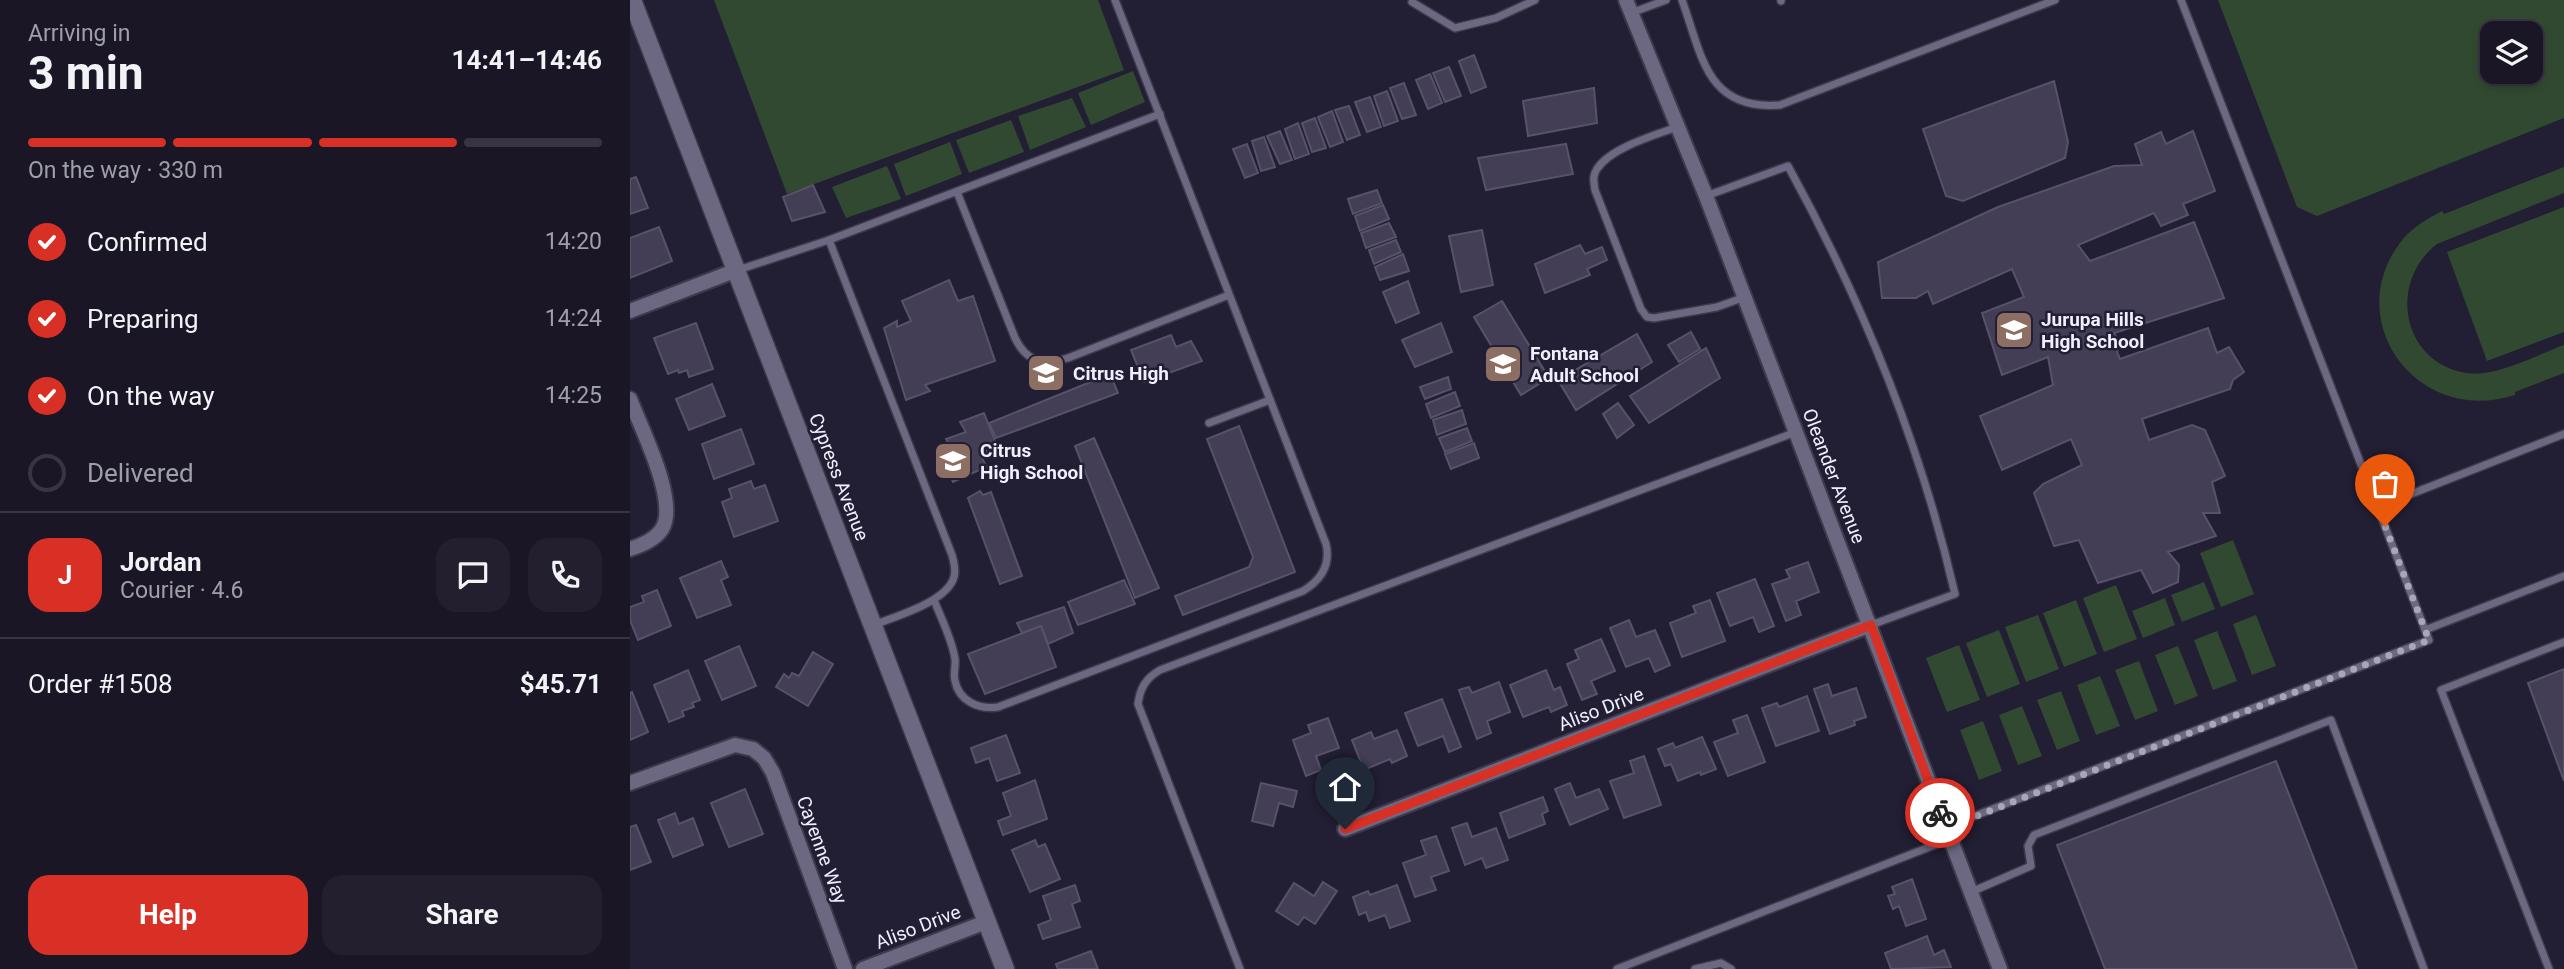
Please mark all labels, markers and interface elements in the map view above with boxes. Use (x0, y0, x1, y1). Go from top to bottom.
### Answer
text: Arriving in (28, 20, 131, 47)
map controls (2480, 21, 2543, 84)
button: layers (2480, 21, 2543, 84)
text: 14:41–14:46 (452, 45, 602, 75)
text: 3 min (28, 46, 144, 100)
text: On the way · 330 m (28, 157, 223, 184)
icon: check (28, 223, 66, 261)
text: Confirmed (87, 227, 208, 257)
text: 14:20 (545, 228, 602, 255)
icon: check (28, 300, 66, 338)
text: Preparing (87, 304, 199, 334)
text: 14:24 (545, 305, 602, 332)
place label: Jurupa Hills High School (2041, 308, 2144, 353)
school or university icon: Jurupa Hills High School (1993, 309, 2035, 351)
place label: Fontana Adult School (1530, 342, 1639, 387)
school or university icon: Fontana Adult School (1482, 343, 1524, 385)
school or university icon: Citrus High (1025, 352, 1067, 394)
place label: Citrus High (1073, 362, 1169, 385)
icon: check (28, 377, 66, 415)
text: On the way (87, 381, 215, 411)
text: 14:25 (545, 382, 602, 409)
street label: Oleander Avenue (1798, 405, 1870, 547)
street label: Cypress Avenue (804, 410, 874, 544)
place label: Citrus High School (980, 439, 1083, 484)
school or university icon: Citrus High School (932, 440, 974, 482)
pin (2355, 454, 2415, 526)
text: Delivered (87, 458, 194, 488)
icon: bag (2366, 465, 2404, 503)
button: chat (436, 538, 510, 612)
button: phone (528, 538, 602, 612)
text: Jordan (120, 547, 202, 577)
text: J (58, 560, 72, 590)
text: Courier · 4.6 (120, 577, 243, 604)
text: Order #1508 (28, 669, 173, 699)
text: $45.71 (520, 669, 602, 699)
street label: Aliso Drive (1555, 682, 1647, 736)
pin (1315, 757, 1375, 829)
icon: home (1326, 768, 1364, 806)
courier (1905, 778, 1975, 848)
street label: Cayenne Way (792, 793, 852, 907)
icon: bike (1921, 794, 1959, 832)
button: Help (28, 875, 308, 955)
button: Share (322, 875, 602, 955)
street label: Aliso Drive (872, 900, 964, 954)

